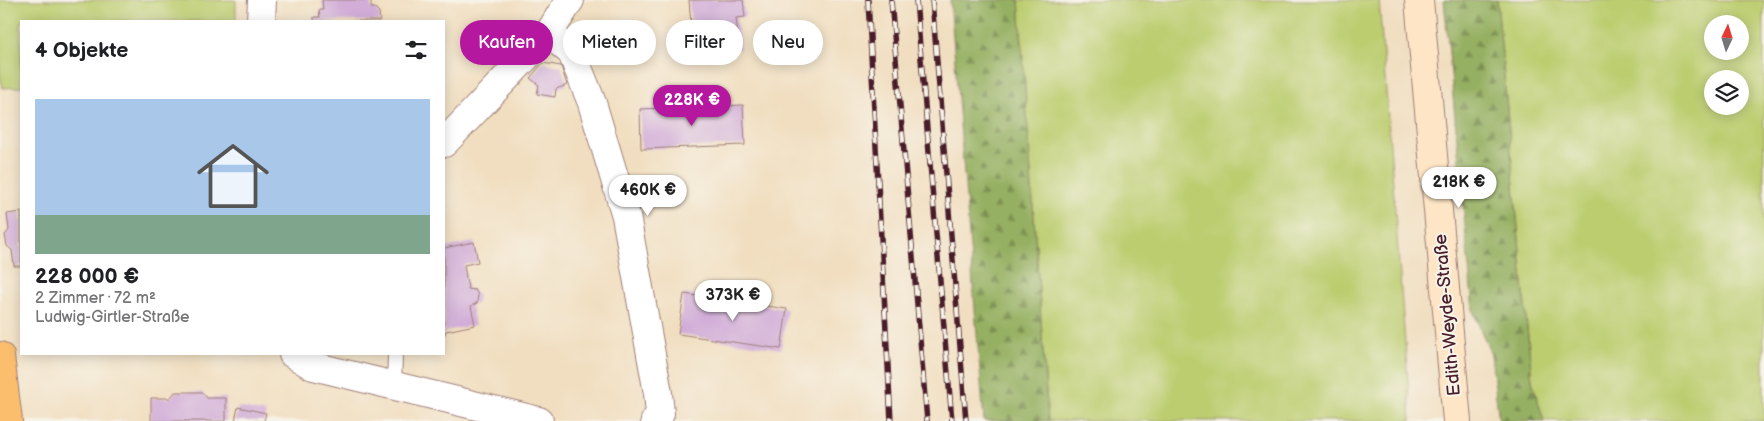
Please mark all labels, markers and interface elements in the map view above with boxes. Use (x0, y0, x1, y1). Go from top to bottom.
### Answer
north arrow (1704, 15, 1749, 60)
map controls (1704, 15, 1749, 115)
chip: Kaufen (460, 20, 553, 65)
chip: Mieten (563, 20, 656, 65)
chip: Filter (666, 20, 743, 65)
chip: Neu (753, 20, 823, 65)
icon: filters (402, 36, 430, 64)
text: 4 Objekte (35, 38, 128, 63)
button: layers (1704, 70, 1749, 115)
pin: 228K € (651, 84, 733, 127)
text: 228K € (664, 91, 720, 110)
icon: home (188, 131, 278, 221)
pin: 218K € (1418, 166, 1500, 209)
text: 218K € (1433, 173, 1485, 192)
pin: 460K € (607, 174, 689, 217)
text: 460K € (620, 181, 676, 200)
street label: Edith-Weyde-Straße (1430, 233, 1465, 397)
text: 228 000 € (35, 264, 139, 289)
pin: 373K € (692, 280, 774, 322)
text: 373K € (706, 286, 760, 305)
text: 2 Zimmer · 72 m² (35, 289, 156, 308)
text: Ludwig-Girtler-Straße (35, 308, 189, 327)

